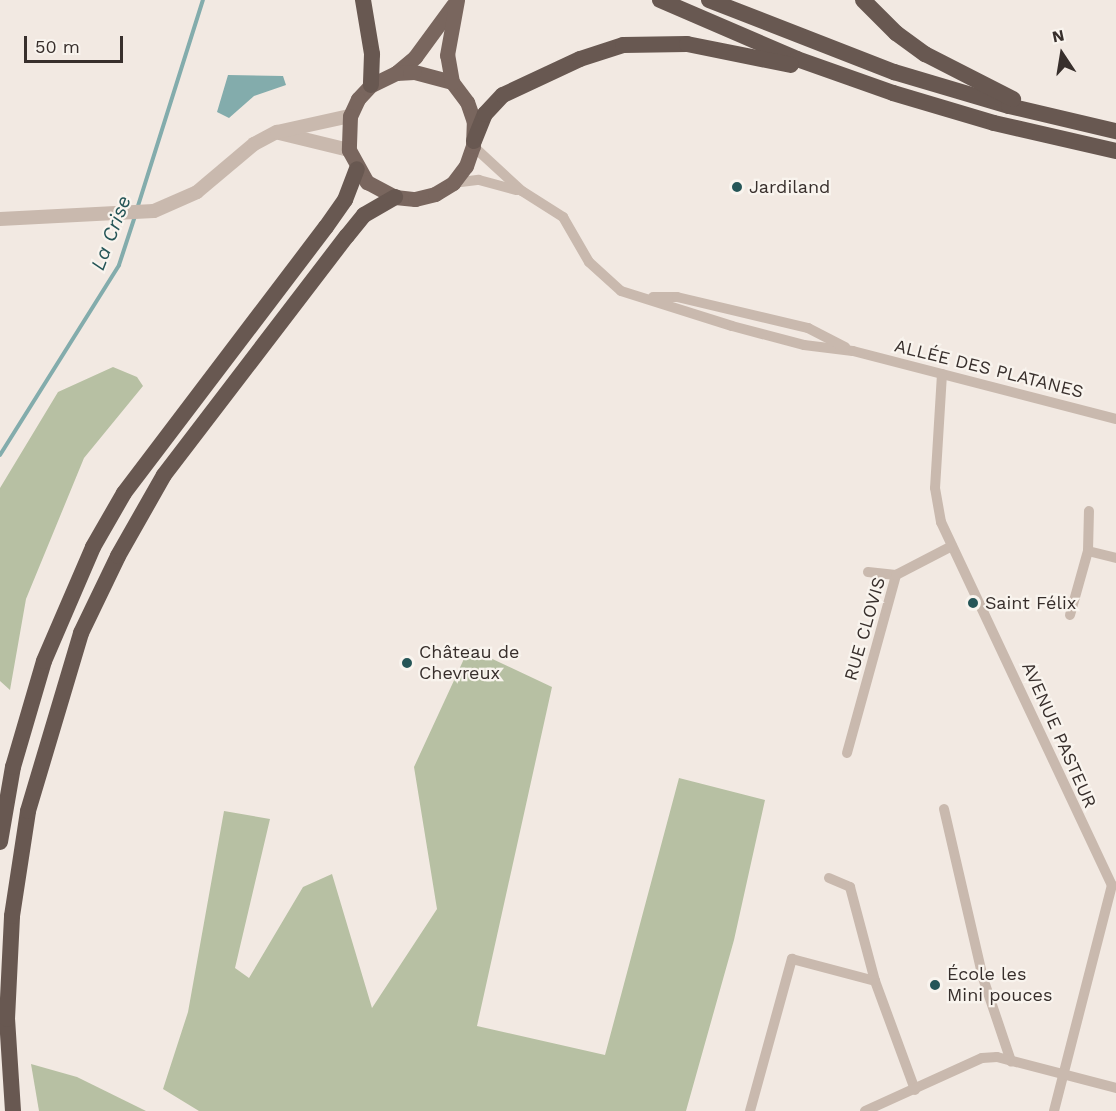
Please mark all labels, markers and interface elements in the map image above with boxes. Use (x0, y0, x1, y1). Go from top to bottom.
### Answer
scale bar (27, 24, 126, 62)
north arrow (1032, 24, 1092, 84)
text: N (1050, 25, 1066, 46)
text: 50 m (35, 36, 80, 57)
place label: Jardiland (749, 176, 830, 198)
marker: Jardiland (730, 180, 744, 194)
water label: La Crise (86, 192, 136, 274)
street label: ALLÉE DES PLATANES (892, 335, 1086, 403)
street label: RUE CLOVIS (840, 575, 890, 683)
place label: Saint Félix (985, 592, 1076, 614)
marker: Saint Félix (966, 596, 980, 610)
place label: Château de Chevreux (419, 642, 519, 684)
marker: Château de Chevreux (400, 656, 414, 670)
street label: AVENUE PASTEUR (1017, 659, 1101, 811)
place label: École les Mini pouces (947, 964, 1052, 1006)
marker: École les Mini pouces (928, 978, 942, 992)

